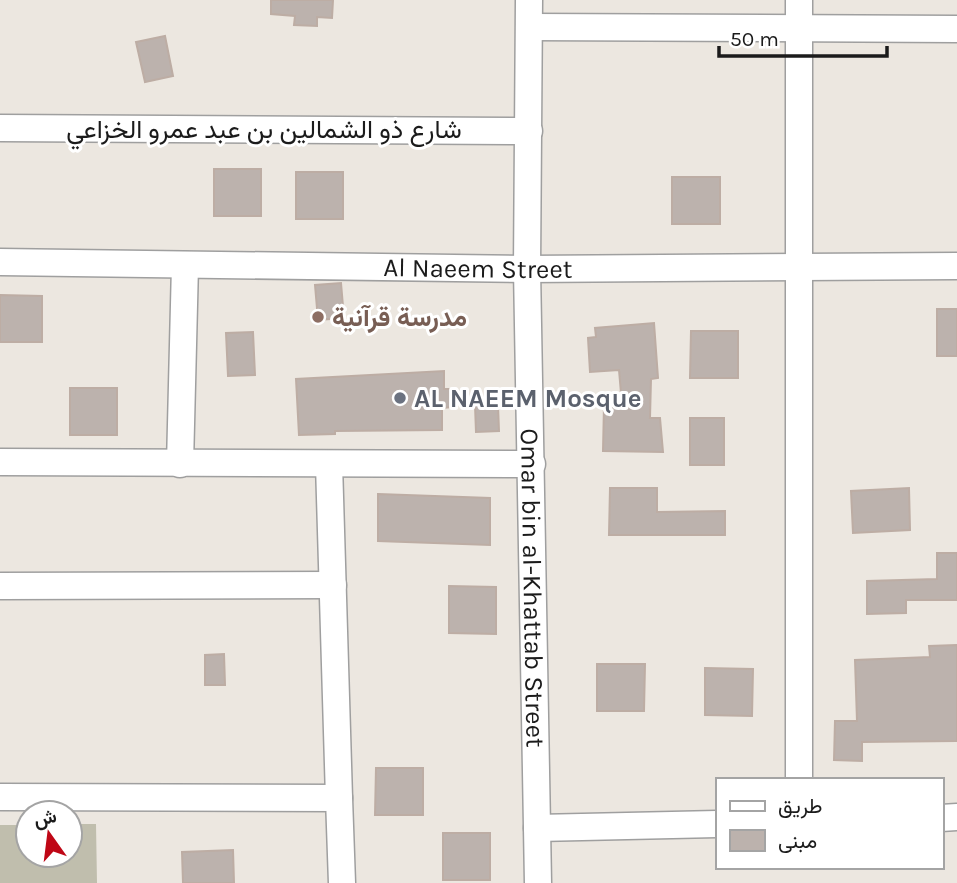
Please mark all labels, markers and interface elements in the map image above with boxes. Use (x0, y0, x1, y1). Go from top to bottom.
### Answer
scale bar (719, 14, 887, 58)
text: 50 m (730, 27, 779, 51)
street label: شارع ذو الشمالين بن عبد عمرو الخزاعي (66, 114, 462, 150)
street label: Al Naeem Street (383, 252, 573, 285)
place label: مدرسة قرآنية (332, 302, 467, 333)
marker: مدرسة قرآنية (310, 309, 326, 325)
place label: AL NAEEM Mosque (414, 383, 642, 414)
marker: AL NAEEM Mosque (392, 390, 408, 406)
street label: Omar bin al-Khattab Street (514, 428, 551, 748)
legend (716, 778, 943, 869)
text: طريق (778, 794, 823, 819)
north arrow (14, 799, 84, 869)
text: ش (31, 805, 59, 832)
text: مبنى (778, 829, 817, 853)

